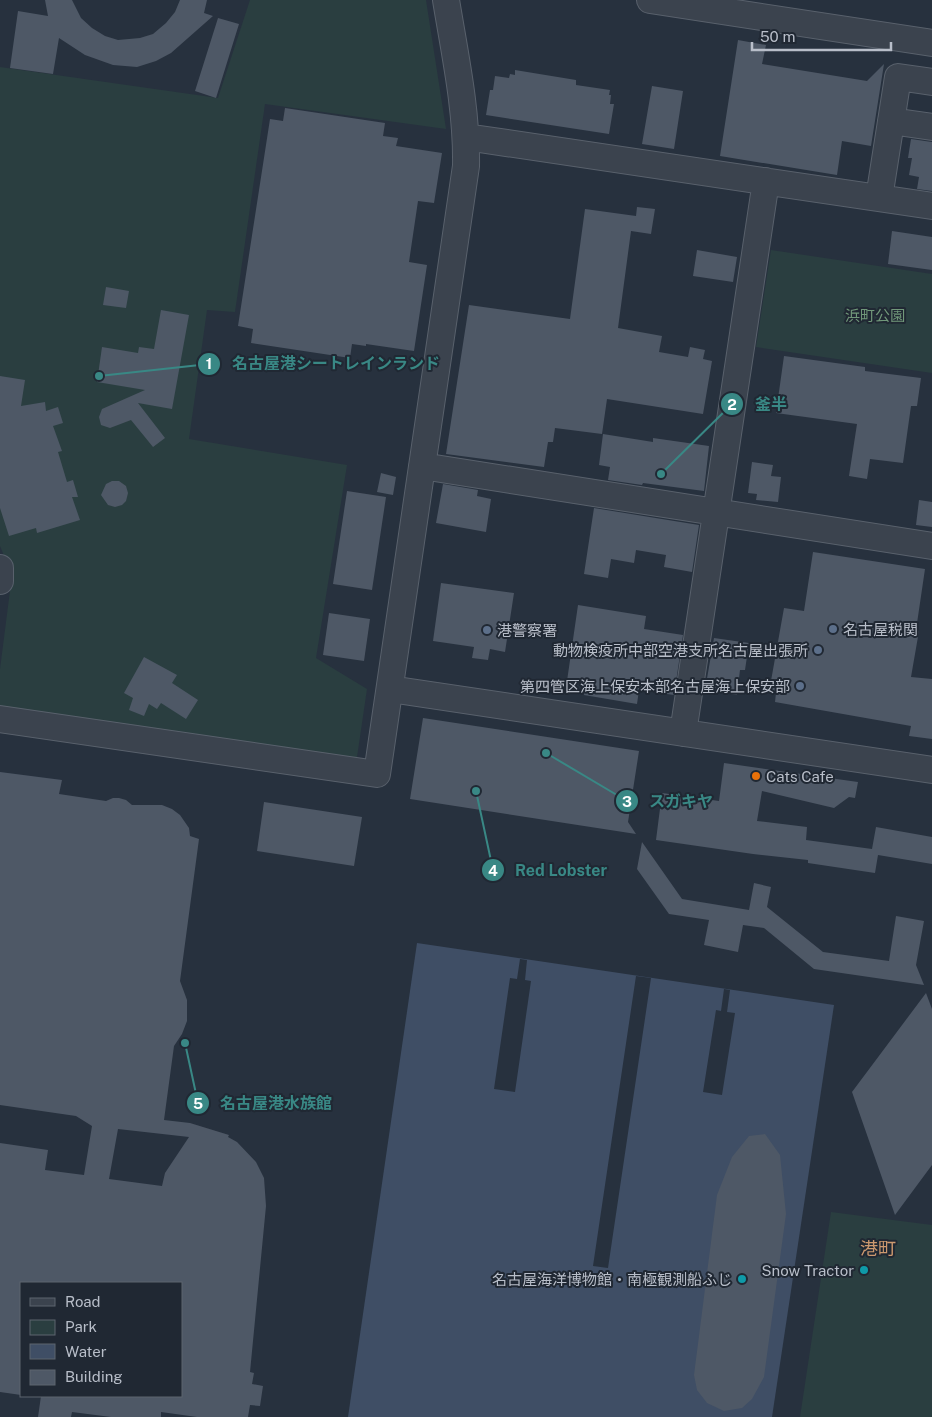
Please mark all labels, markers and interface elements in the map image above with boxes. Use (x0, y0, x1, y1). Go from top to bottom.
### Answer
scale bar (752, 20, 891, 52)
text: 50 m (760, 28, 795, 45)
park label: 浜町公園 (845, 307, 905, 324)
callout: 名古屋港シートレインランド (197, 348, 450, 379)
text: 名古屋港シートレインランド (232, 354, 440, 373)
text: 1 (206, 355, 212, 372)
callout: 釜半 (720, 389, 797, 420)
text: 釜半 (755, 395, 787, 414)
text: 2 (727, 396, 737, 413)
place label: 名古屋税関 (843, 621, 918, 638)
place label: 港警察署 (497, 622, 557, 639)
marker: 名古屋税関 (827, 623, 839, 635)
marker: 港警察署 (481, 624, 493, 636)
place label: 動物検疫所中部空港支所名古屋出張所 (553, 642, 808, 659)
marker: 動物検疫所中部空港支所名古屋出張所 (812, 644, 824, 656)
place label: 第四管区海上保安本部名古屋海上保安部 (520, 678, 790, 695)
marker: 第四管区海上保安本部名古屋海上保安部 (794, 680, 806, 692)
place label: Cats Cafe (766, 768, 834, 785)
marker: Cats Cafe (750, 770, 762, 782)
callout: スガキヤ (614, 786, 723, 817)
text: スガキヤ (649, 792, 713, 811)
text: 3 (622, 793, 632, 810)
callout: Red Lobster (480, 855, 617, 886)
text: Red Lobster (515, 861, 607, 880)
text: 4 (488, 862, 498, 879)
callout: 名古屋港水族館 (185, 1088, 342, 1119)
text: 名古屋港水族館 (220, 1094, 332, 1113)
text: 5 (193, 1095, 203, 1112)
district label: 港町 (860, 1238, 896, 1259)
place label: Snow Tractor (762, 1262, 854, 1279)
marker: Snow Tractor (858, 1264, 870, 1276)
place label: 名古屋海洋博物館・南極観測船ふじ (492, 1271, 732, 1288)
marker: 名古屋海洋博物館・南極観測船ふじ (736, 1273, 748, 1285)
legend (20, 1282, 182, 1397)
text: Road (65, 1293, 101, 1310)
text: Park (65, 1318, 97, 1335)
text: Water (65, 1343, 107, 1360)
text: Building (65, 1368, 123, 1385)

